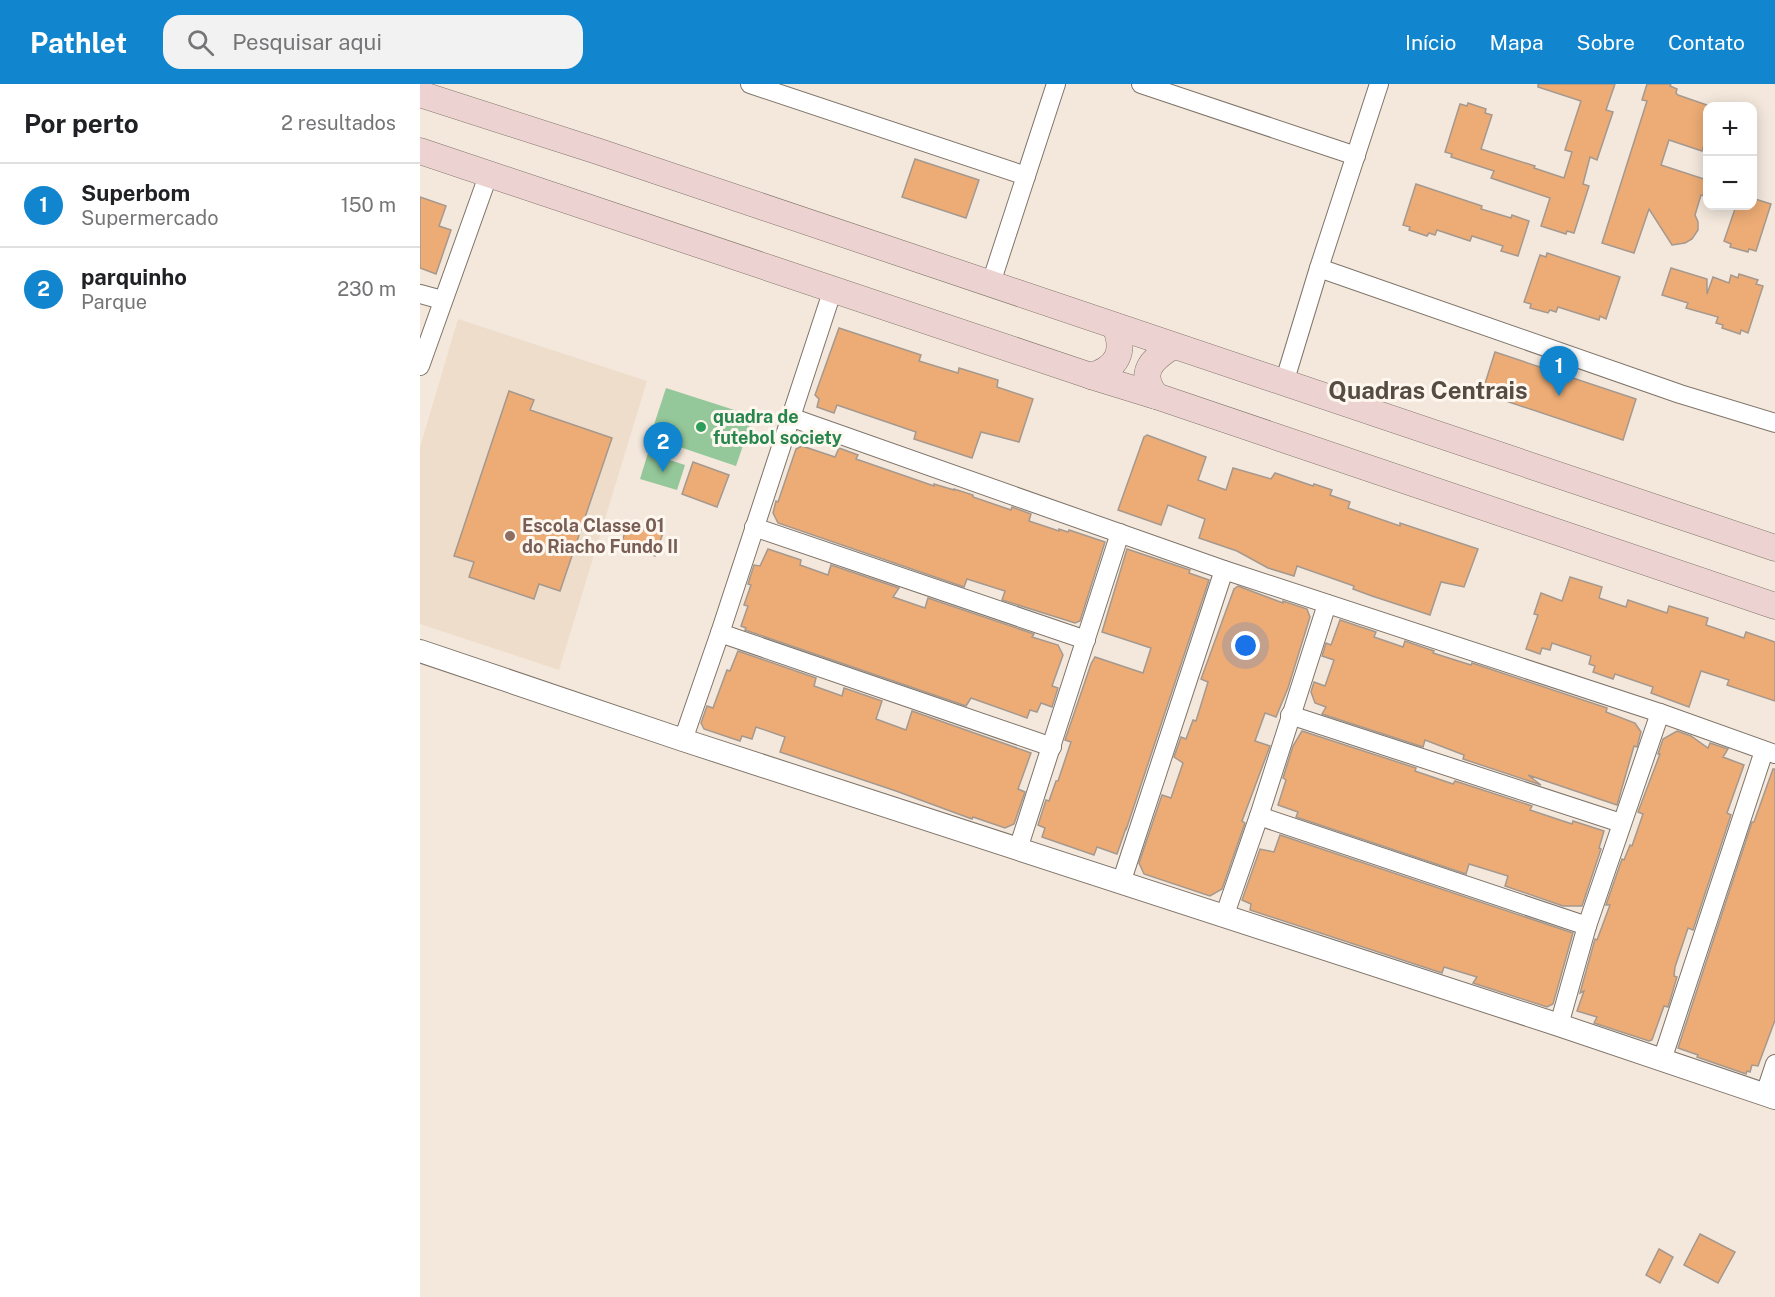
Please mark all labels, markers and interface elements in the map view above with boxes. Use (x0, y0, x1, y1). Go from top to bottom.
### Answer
search box (163, 15, 583, 69)
text: Pathlet (30, 26, 127, 59)
icon: search (184, 26, 217, 59)
text: Pesquisar aqui (232, 29, 382, 55)
text: Início (1405, 30, 1456, 55)
text: Mapa (1489, 30, 1544, 55)
text: Sobre (1577, 30, 1635, 55)
text: Contato (1668, 30, 1745, 55)
map controls (1703, 102, 1757, 210)
button: + (1703, 102, 1757, 156)
text: Por perto (24, 108, 139, 139)
text: 2 resultados (281, 111, 396, 135)
button: − (1703, 156, 1757, 210)
text: Superbom (81, 180, 190, 206)
text: 1 (39, 193, 48, 217)
text: 150 m (341, 193, 396, 217)
text: Supermercado (81, 206, 219, 230)
text: parquinho (81, 264, 187, 290)
text: 2 (37, 277, 50, 301)
text: 230 m (337, 277, 396, 301)
text: Parque (81, 290, 147, 314)
pin: 1 (1540, 346, 1578, 396)
district label: Quadras Centrais (1328, 376, 1528, 404)
place label: quadra de futebol society (713, 406, 842, 448)
marker: quadra de futebol society (694, 420, 708, 434)
pin: 2 (644, 422, 682, 472)
place label: Escola Classe 01 do Riacho Fundo II (522, 515, 678, 557)
marker: Escola Classe 01 do Riacho Fundo II (503, 529, 517, 543)
your location (1231, 631, 1260, 660)

